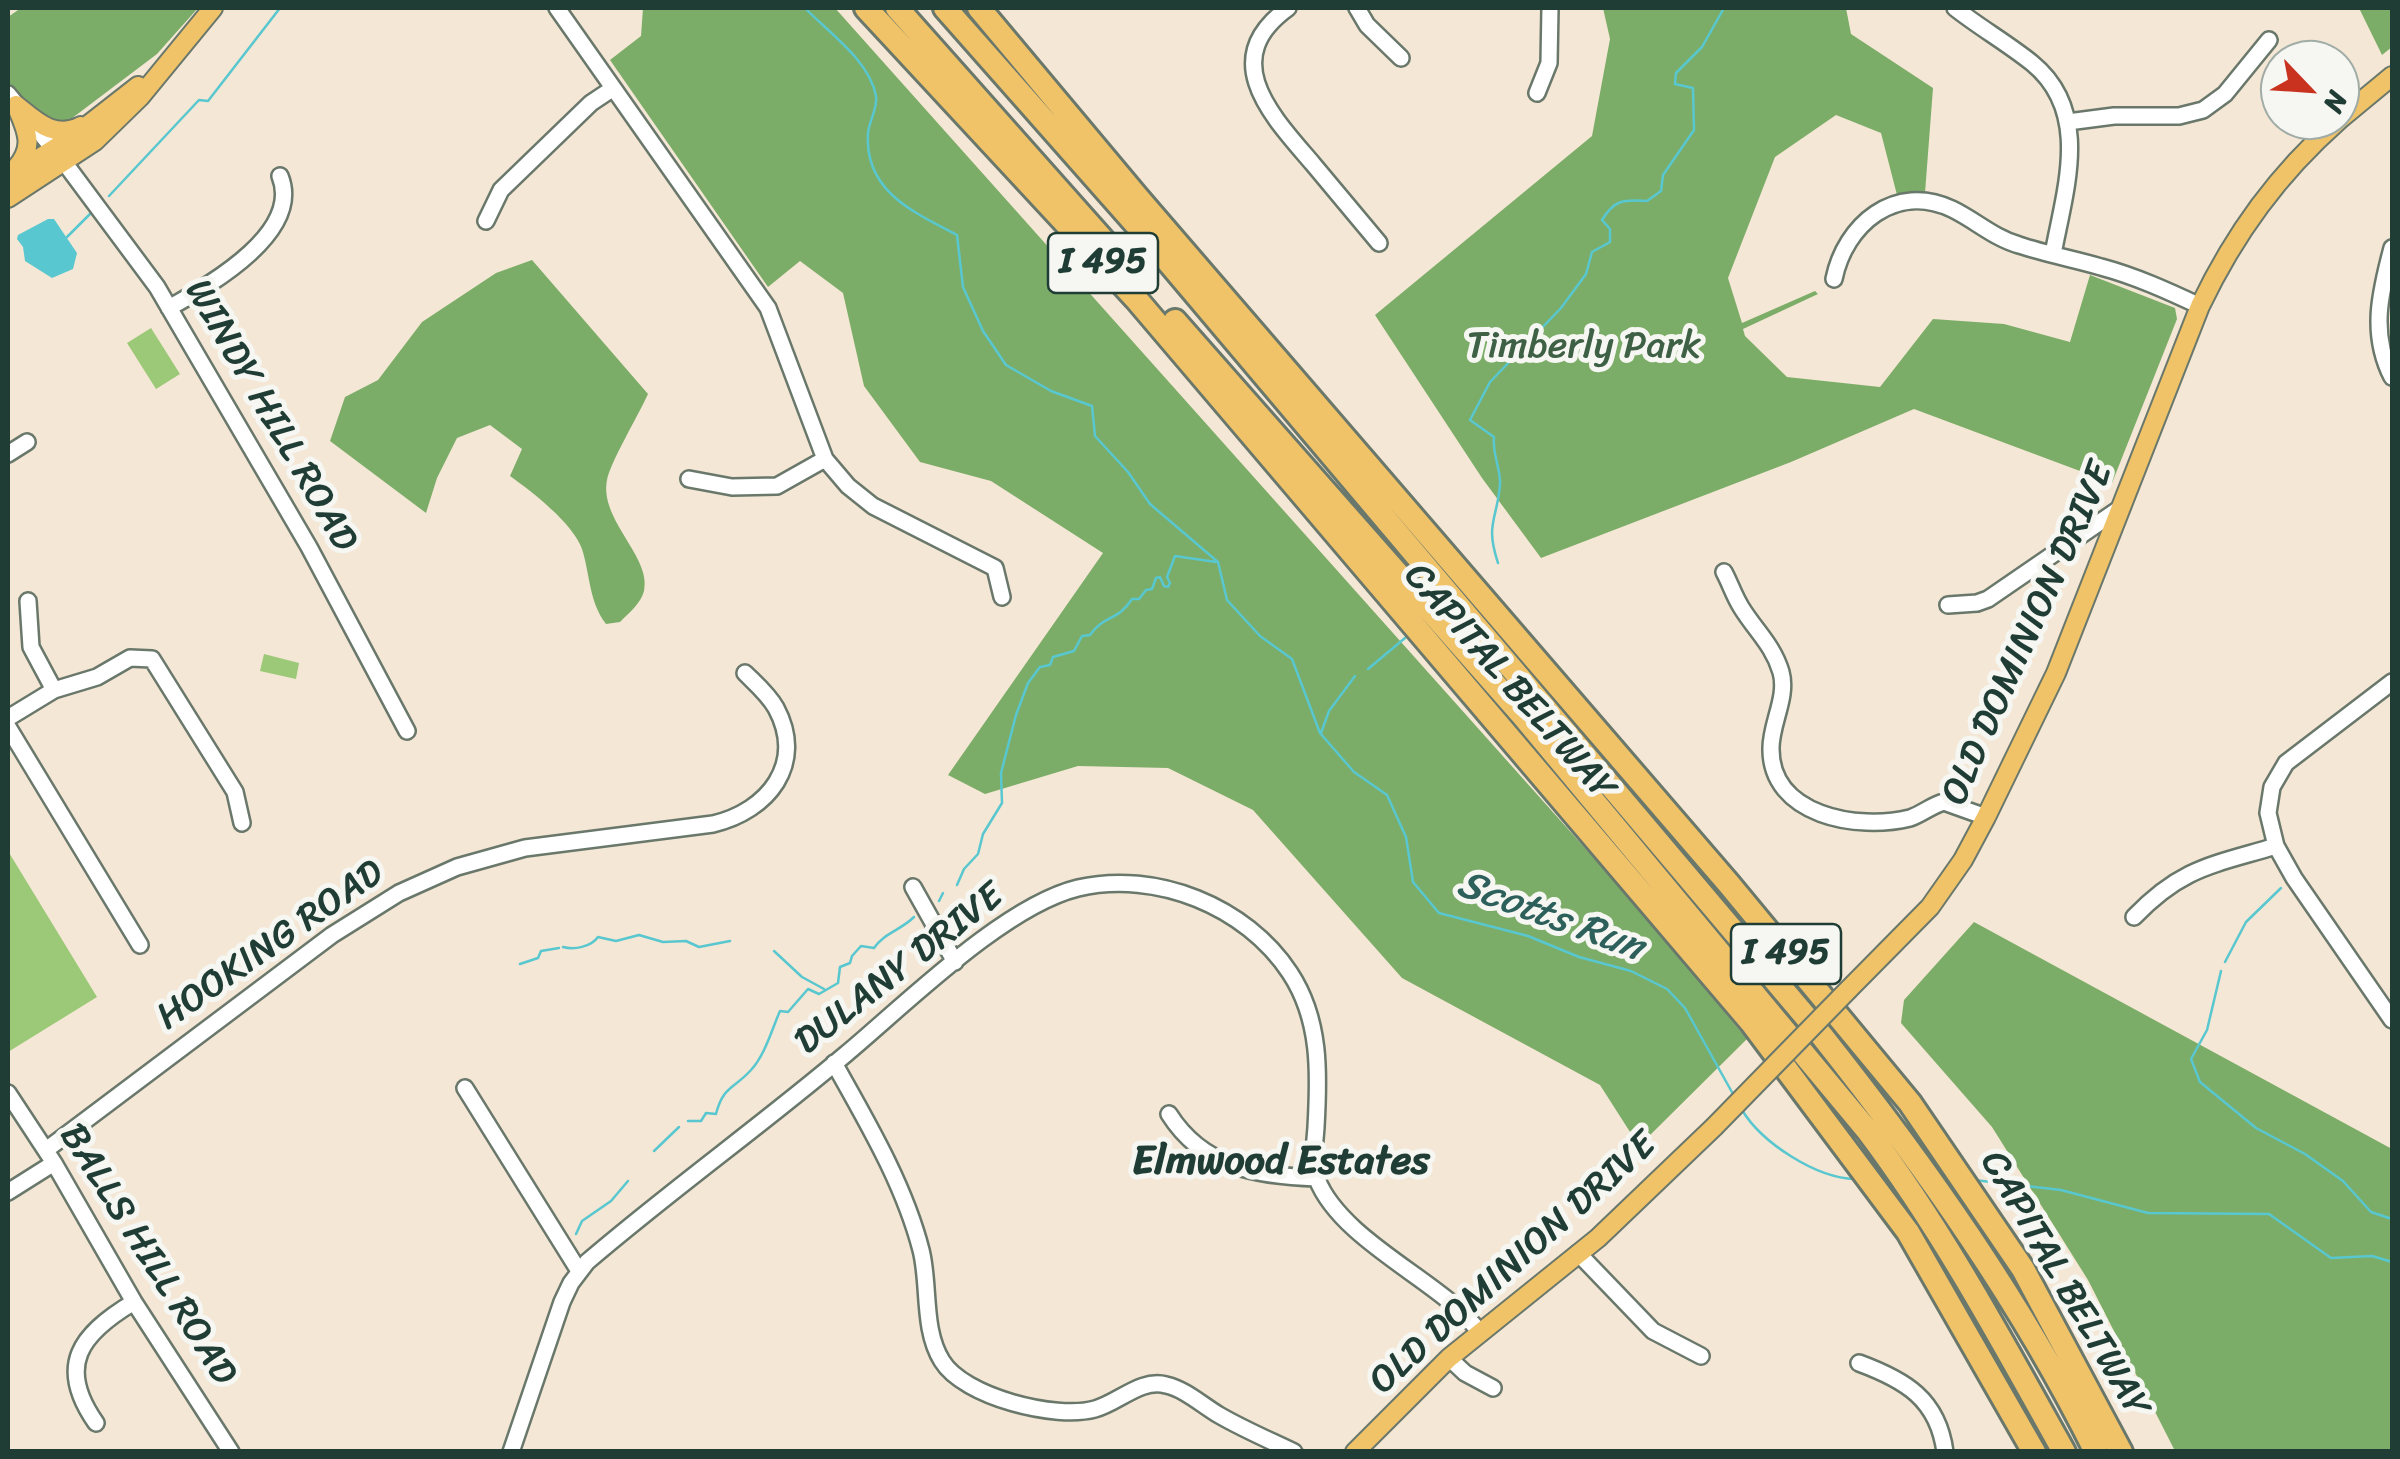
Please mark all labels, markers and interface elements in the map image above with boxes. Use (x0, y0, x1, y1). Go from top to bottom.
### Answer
north arrow (2260, 40, 2360, 140)
text: N (2310, 83, 2362, 121)
road number: I 495 (1048, 233, 1158, 293)
street label: WINDY HILL ROAD (174, 272, 366, 560)
park label: Timberly Park (1467, 324, 1701, 370)
street label: OLD DOMINION DRIVE (1933, 456, 2125, 812)
street label: CAPITAL BELTWAY (1393, 555, 1625, 811)
street label: HOOKING ROAD (149, 851, 393, 1041)
water label: Scotts Run (1450, 861, 1650, 973)
street label: DULANY DRIVE (787, 874, 1013, 1066)
road number: I 495 (1731, 924, 1841, 984)
street label: BALLS HILL ROAD (48, 1116, 246, 1394)
street label: OLD DOMINION DRIVE (1361, 1123, 1667, 1405)
district label: Elmwood Estates (1132, 1139, 1430, 1187)
street label: CAPITAL BELTWAY (1969, 1143, 2159, 1427)

